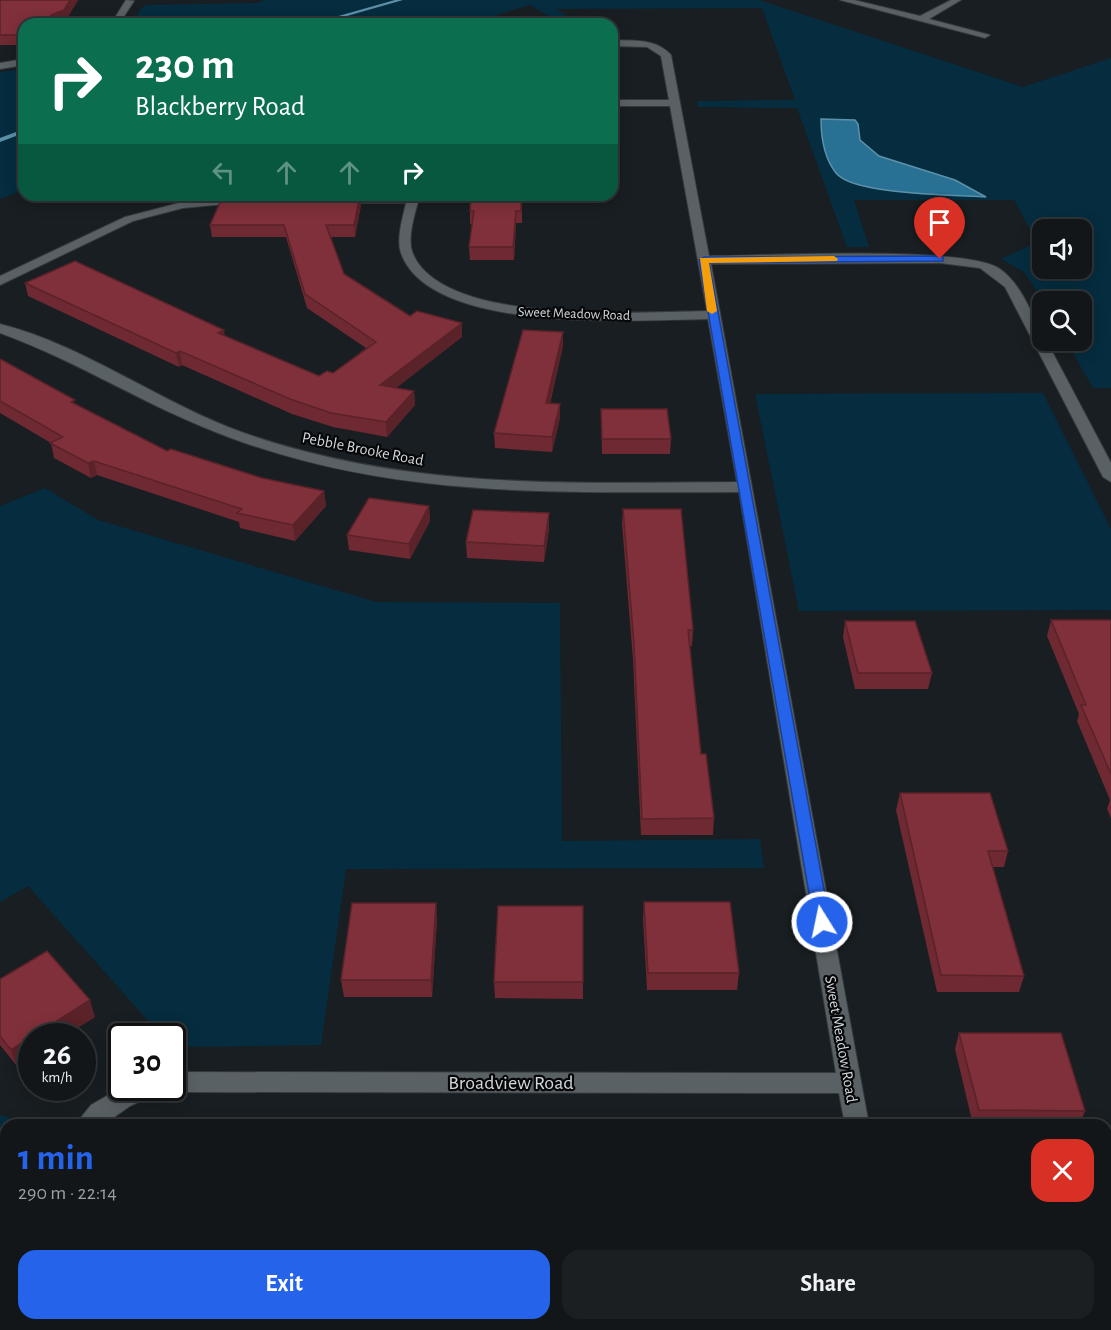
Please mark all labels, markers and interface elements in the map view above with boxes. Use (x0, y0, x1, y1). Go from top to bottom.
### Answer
icon: right (36, 42, 114, 120)
text: 230 m (135, 44, 235, 86)
text: Blackberry Road (135, 93, 305, 120)
icon: left (207, 156, 240, 189)
icon: ahead (270, 156, 303, 189)
icon: ahead (333, 156, 366, 189)
icon: right (396, 156, 429, 189)
pin (914, 197, 965, 259)
icon: arrive (923, 206, 956, 239)
map controls (1032, 219, 1092, 351)
button: sound (1032, 219, 1092, 279)
button: search (1032, 291, 1092, 351)
street label: Sweet Meadow Road (518, 305, 630, 323)
street label: Pebble Brooke Road (301, 429, 425, 469)
position arrow (790, 890, 854, 954)
street label: Sweet Meadow Road (822, 975, 860, 1104)
speed limit sign: 30 (108, 1023, 186, 1101)
text: 26 (43, 1040, 71, 1070)
text: km/h (42, 1070, 72, 1085)
street label: Broadview Road (448, 1073, 574, 1093)
button: close (1031, 1139, 1094, 1202)
text: 1 min (18, 1140, 94, 1176)
text: 290 m · 22:14 (18, 1183, 117, 1203)
button: Exit (18, 1250, 550, 1319)
button: Share (562, 1250, 1094, 1319)

